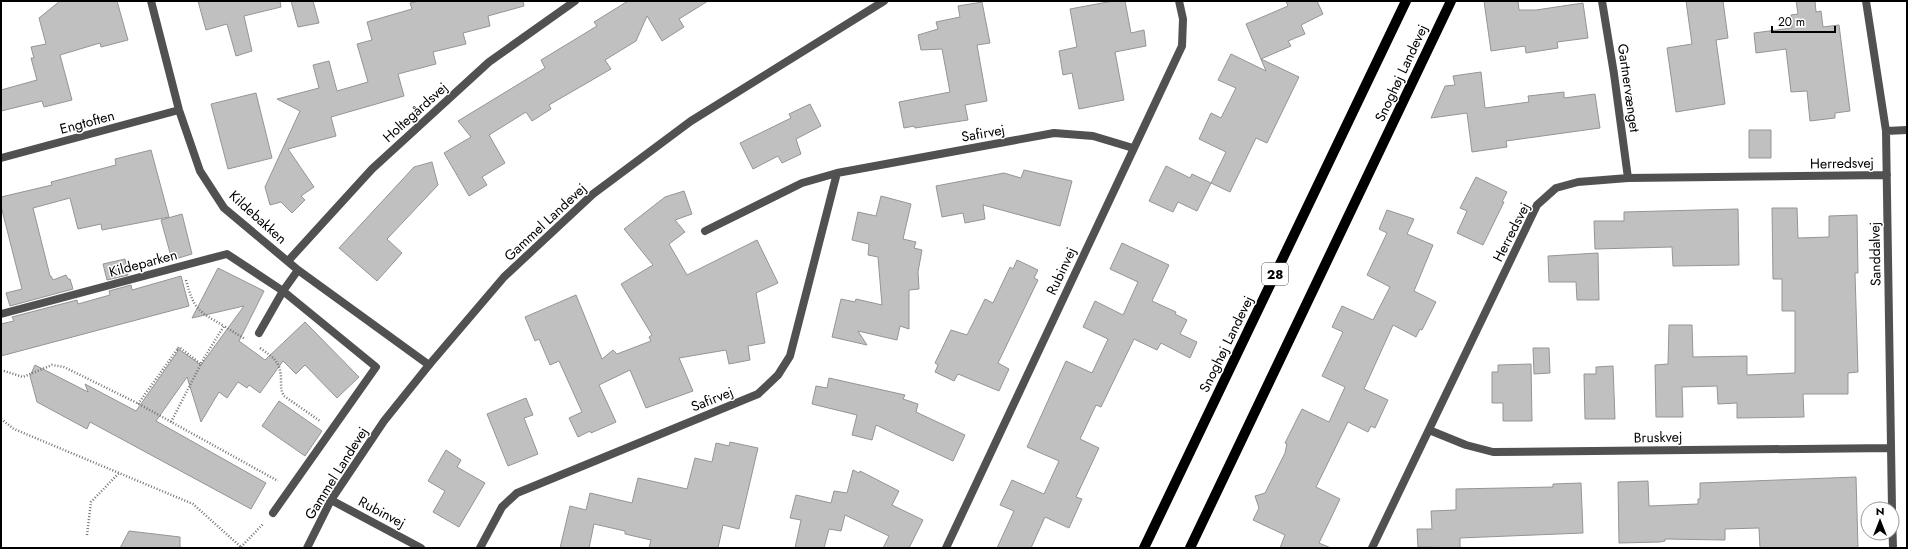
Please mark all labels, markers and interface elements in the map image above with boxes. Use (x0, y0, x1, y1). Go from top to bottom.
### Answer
scale bar (1772, 8, 1835, 34)
text: 20 m (1778, 13, 1805, 31)
street label: Snoghøj Landevej (1370, 21, 1432, 125)
street label: Gartnervænget (1613, 42, 1645, 134)
street label: Holtegårdsvej (378, 77, 452, 147)
street label: Engtoften (57, 105, 117, 139)
street label: Safirvej (960, 119, 1006, 147)
street label: Herredsvej (1810, 152, 1874, 174)
street label: Gammel Landevej (499, 179, 591, 265)
street label: Kildebakken (225, 186, 291, 248)
street label: Herredsvej (1488, 199, 1534, 265)
street label: Sanddalvej (1864, 222, 1886, 286)
street label: Kildeparken (107, 244, 179, 282)
street label: Rubinvej (1041, 244, 1081, 298)
road number: 28 (1262, 263, 1288, 285)
street label: Snoghøj Landevej (1194, 292, 1258, 396)
street label: Safirvej (688, 381, 736, 417)
street label: Gammel Landevej (299, 423, 373, 523)
street label: Bruskvej (1634, 427, 1682, 447)
street label: Rubinvej (355, 491, 409, 533)
north arrow (1860, 501, 1900, 541)
text: N (1876, 503, 1884, 519)

